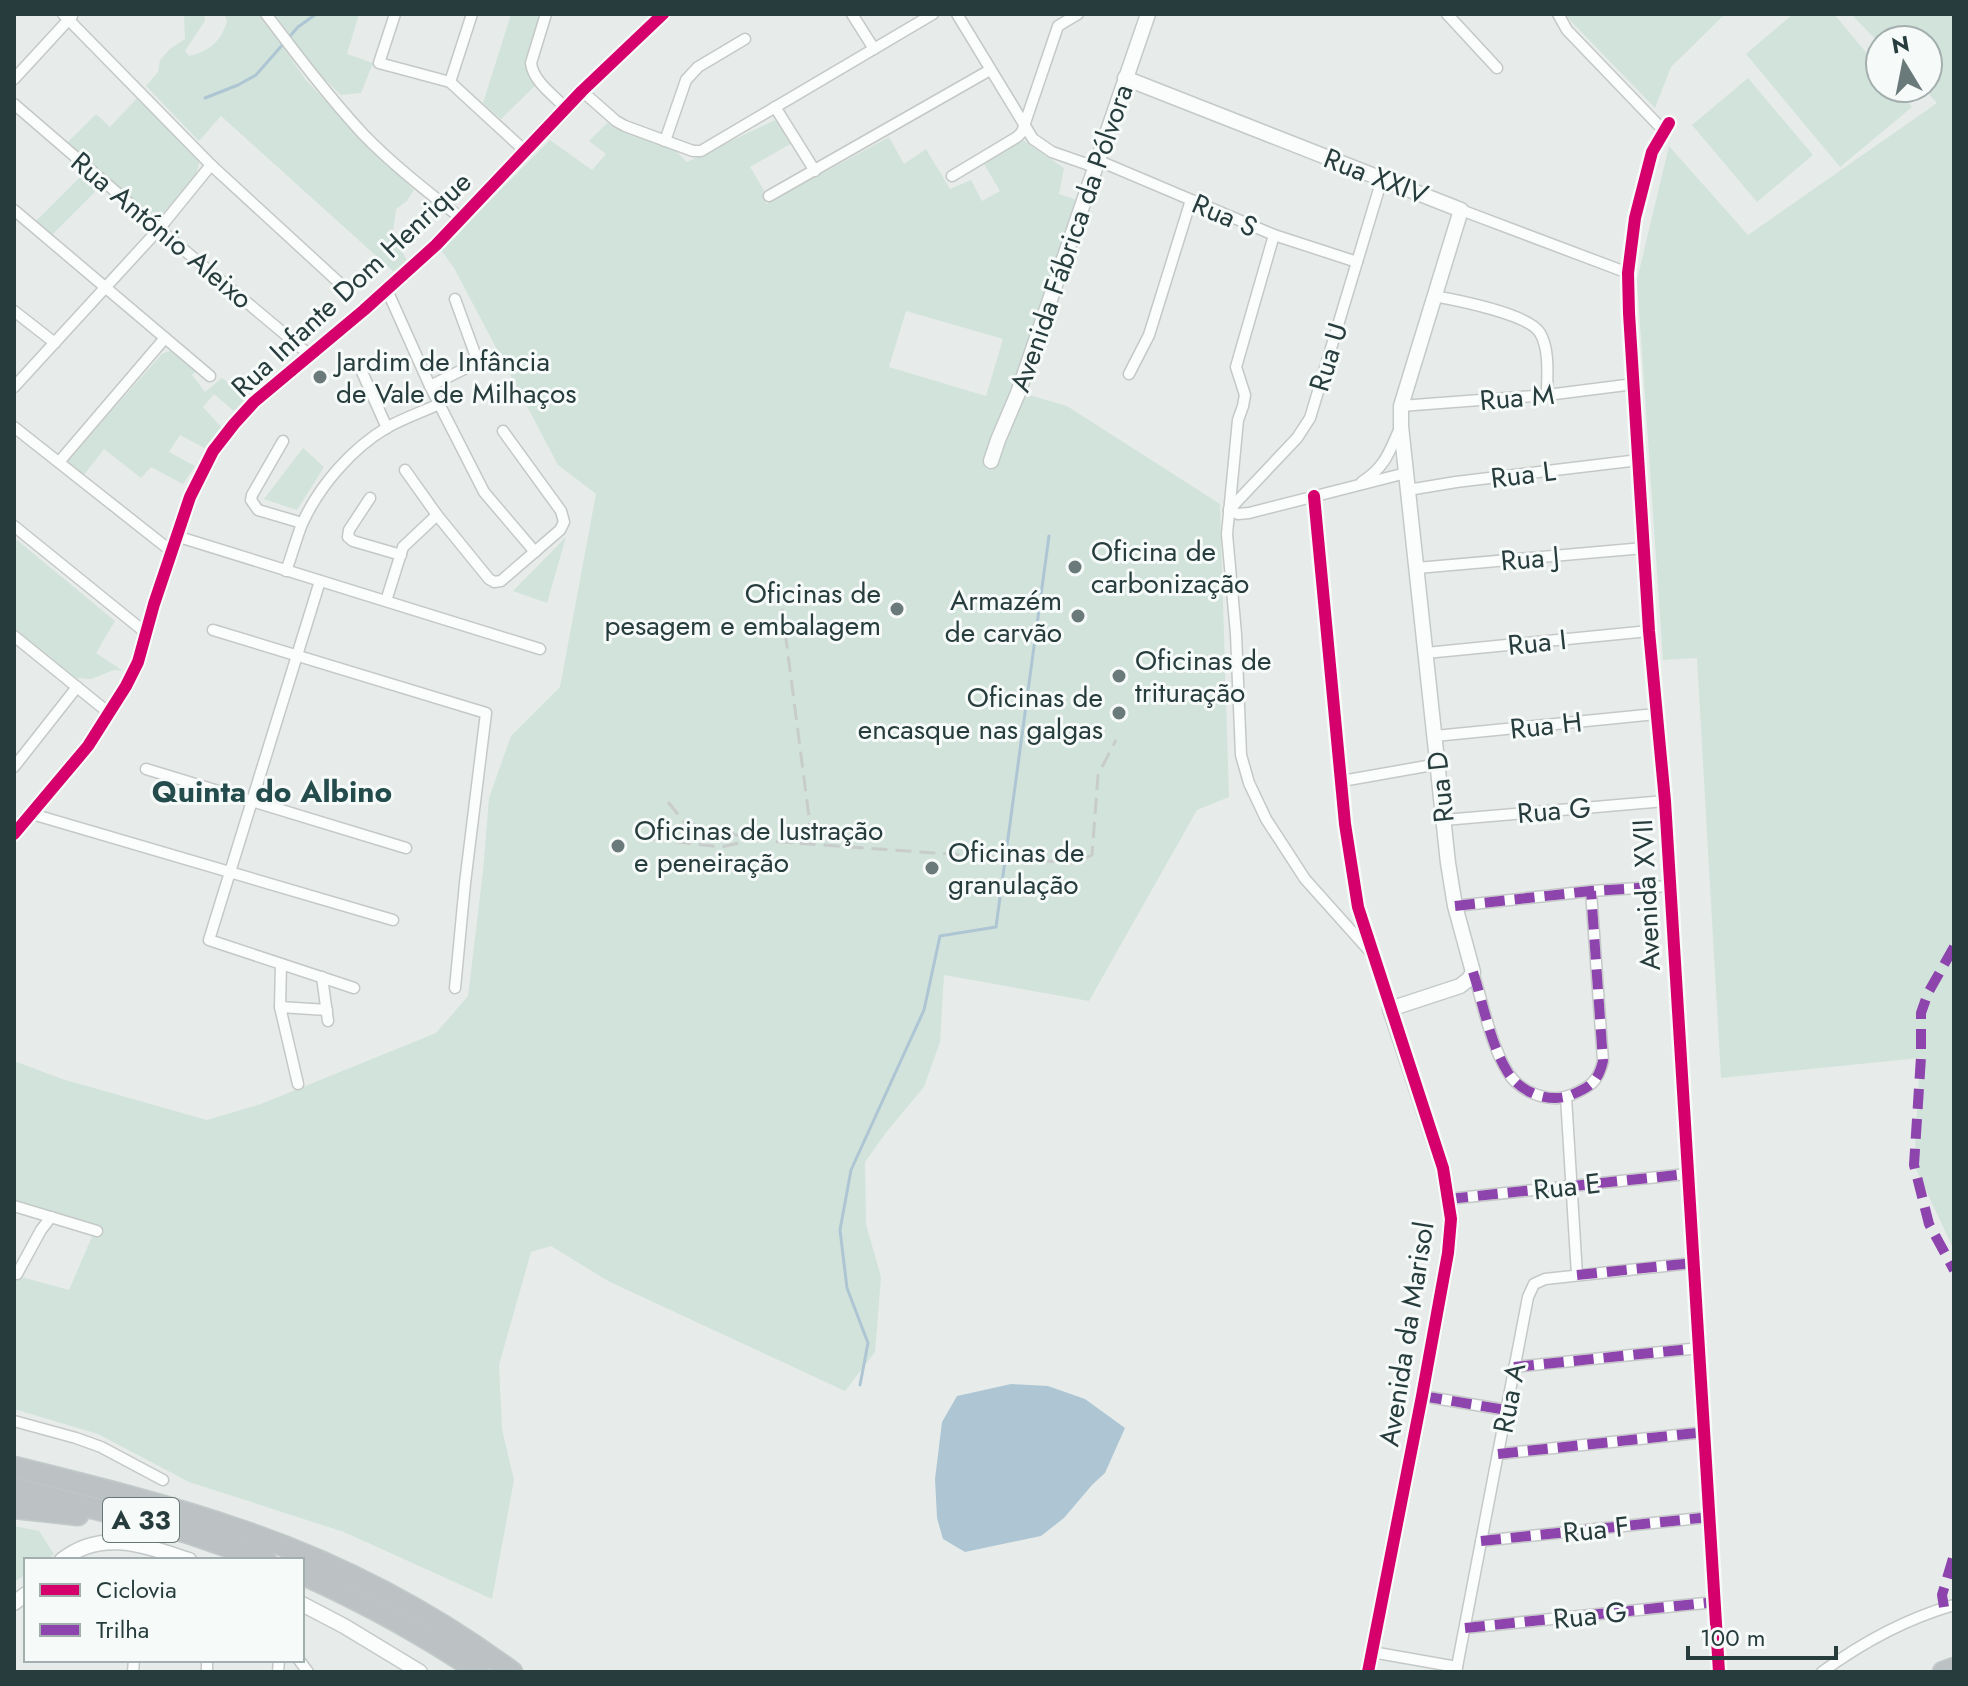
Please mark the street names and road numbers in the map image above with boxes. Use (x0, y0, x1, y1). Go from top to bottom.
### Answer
street label: Avenida Fábrica da Pólvora (999, 79, 1143, 398)
street label: Rua XXIV (1318, 138, 1434, 215)
street label: Rua António Aleixo (62, 142, 262, 319)
street label: Rua Infante Dom Henrique (222, 162, 481, 407)
street label: Rua S (1186, 183, 1264, 248)
street label: Rua U (1299, 318, 1358, 397)
street label: Rua M (1478, 374, 1556, 421)
street label: Rua L (1488, 450, 1558, 499)
street label: Rua J (1499, 536, 1561, 581)
street label: Rua I (1506, 619, 1569, 666)
street label: Rua H (1508, 701, 1584, 750)
street label: Rua D (1416, 749, 1465, 825)
street label: Rua G (1515, 787, 1593, 834)
street label: Avenida XVII (1622, 818, 1671, 972)
street label: Rua E (1531, 1163, 1603, 1210)
street label: Avenida da Marisol (1368, 1219, 1445, 1449)
street label: Rua A (1483, 1359, 1536, 1437)
road number: A 33 (103, 1498, 179, 1542)
street label: Rua F (1561, 1506, 1631, 1553)
street label: Rua G (1551, 1591, 1629, 1640)

